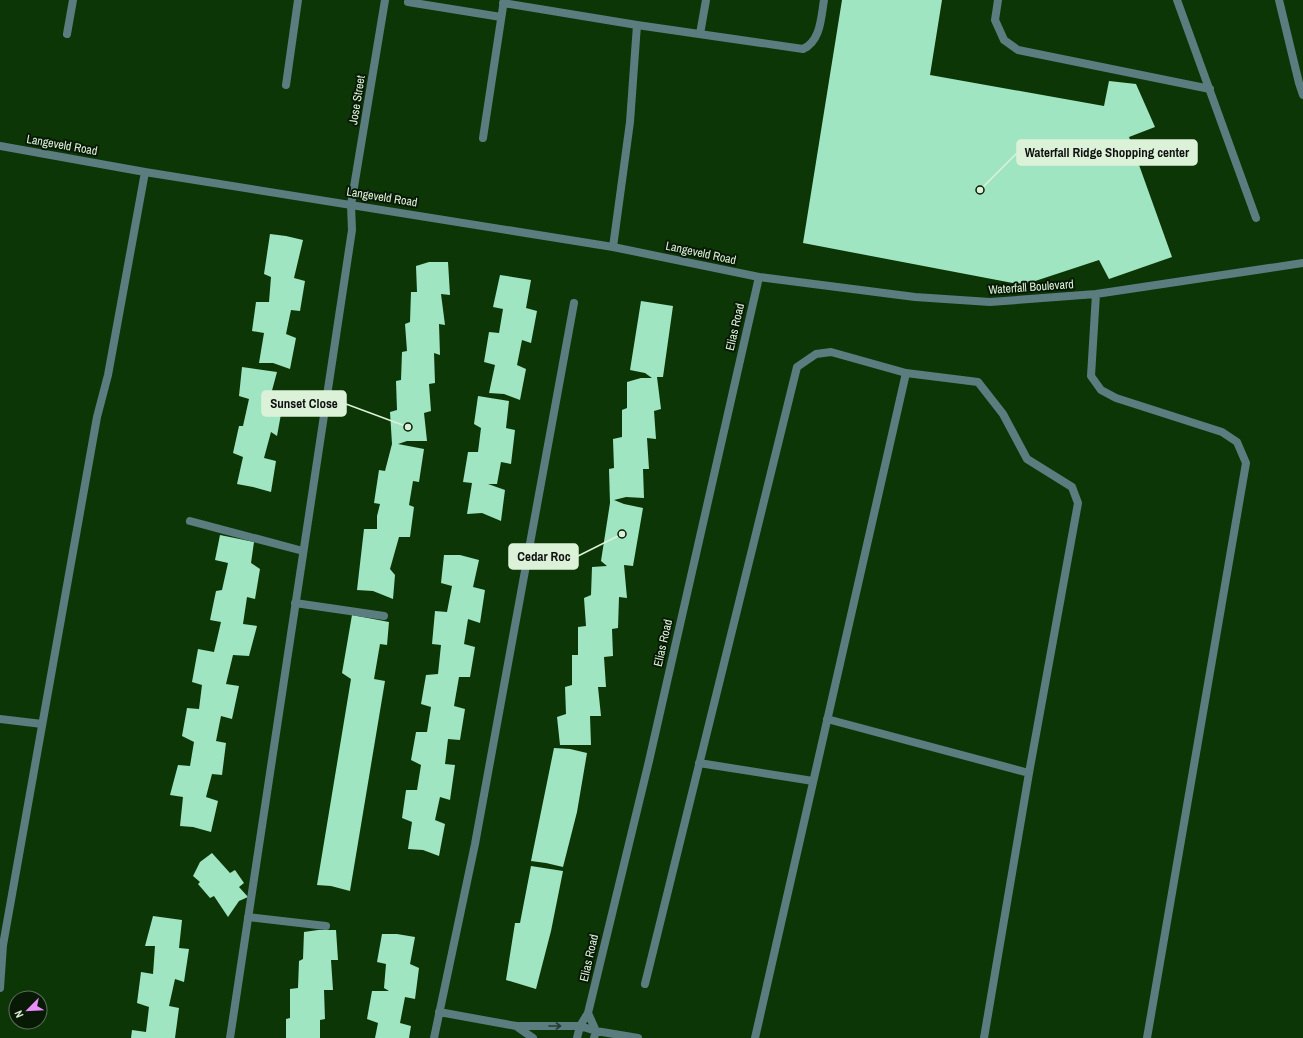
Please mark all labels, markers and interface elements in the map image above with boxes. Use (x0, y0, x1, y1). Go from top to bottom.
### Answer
street label: Jose Street (345, 74, 369, 126)
street label: Langeveld Road (25, 131, 99, 159)
callout: Waterfall Ridge Shopping center (1017, 140, 1197, 165)
text: Waterfall Ridge Shopping center (1025, 144, 1190, 161)
street label: Langeveld Road (345, 183, 419, 211)
street label: Langeveld Road (664, 238, 738, 268)
street label: Waterfall Boulevard (988, 276, 1074, 298)
street label: Elias Road (722, 302, 748, 352)
callout: Sunset Close (262, 391, 346, 416)
text: Sunset Close (270, 395, 338, 412)
callout: Cedar Roc (509, 544, 578, 569)
text: Cedar Roc (517, 548, 571, 565)
street label: Elias Road (650, 618, 676, 668)
street label: Elias Road (576, 933, 602, 983)
north arrow (8, 990, 48, 1030)
text: N (11, 1008, 27, 1020)
one-way arrow (548, 1022, 561, 1030)

